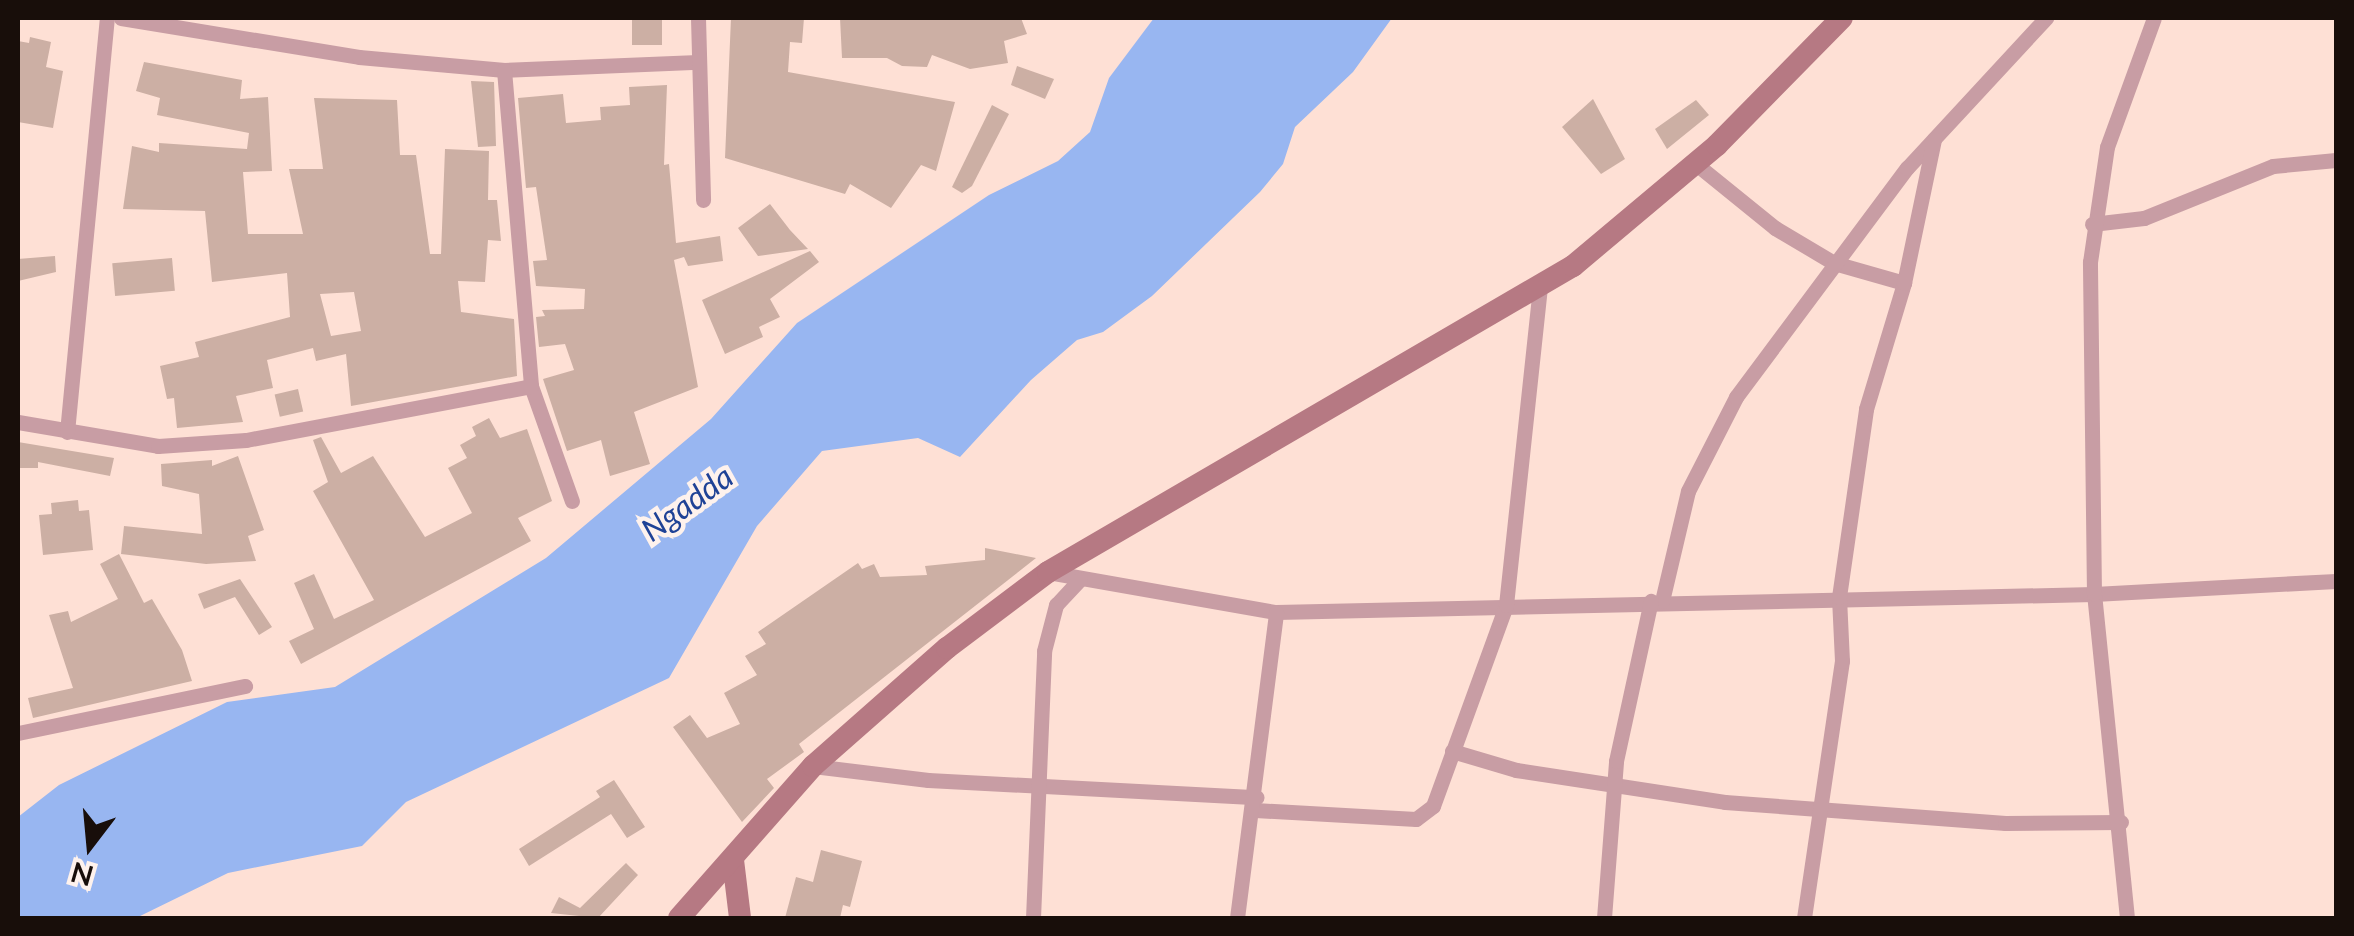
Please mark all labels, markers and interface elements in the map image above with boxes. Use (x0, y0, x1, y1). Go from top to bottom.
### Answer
water label: Ngadda (634, 457, 740, 549)
north arrow (40, 796, 140, 896)
text: N (67, 856, 97, 894)

